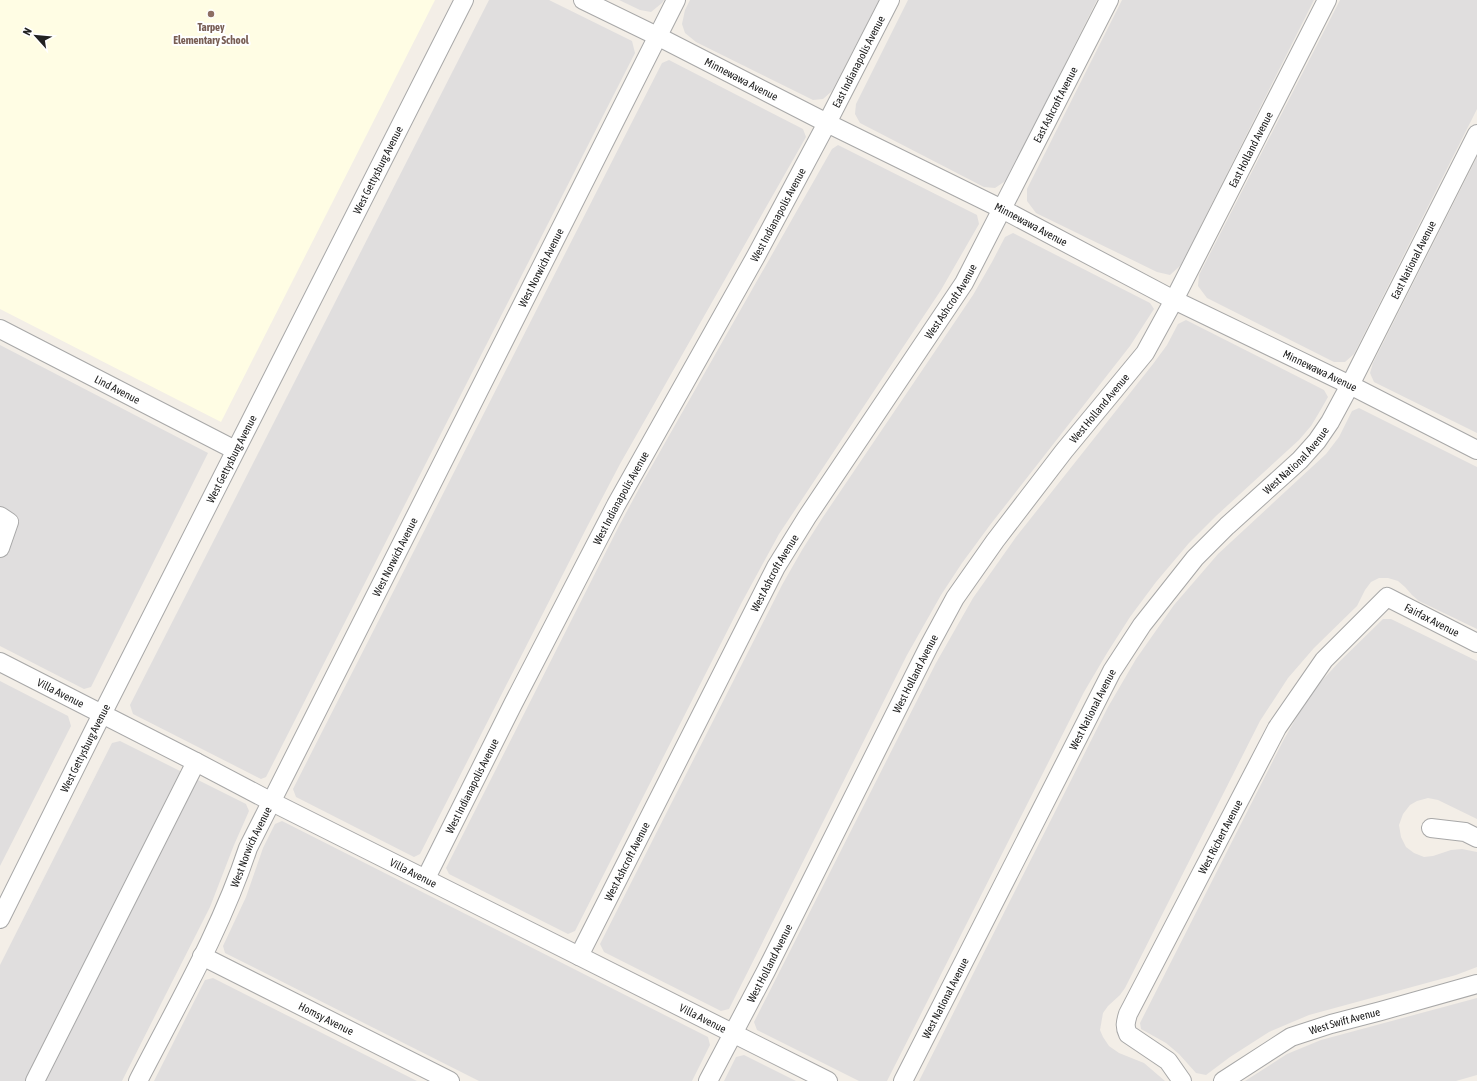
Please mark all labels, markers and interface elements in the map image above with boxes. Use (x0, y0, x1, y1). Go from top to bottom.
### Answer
marker: Tarpey Elementary School (206, 9, 216, 19)
street label: East Indianapolis Avenue (830, 14, 887, 110)
north arrow (16, 16, 56, 56)
place label: Tarpey Elementary School (173, 21, 250, 46)
text: N (20, 26, 34, 37)
street label: Minnewawa Avenue (703, 55, 780, 103)
street label: East Ashcroft Avenue (1031, 65, 1080, 145)
street label: East Holland Avenue (1226, 110, 1275, 189)
street label: West Gettysburg Avenue (351, 124, 405, 216)
street label: West Indianapolis Avenue (748, 166, 808, 264)
street label: Minnewawa Avenue (993, 200, 1069, 248)
street label: East National Avenue (1388, 219, 1438, 301)
street label: West Norwich Avenue (516, 226, 566, 309)
street label: West Ashcroft Avenue (922, 262, 979, 341)
street label: Minnewawa Avenue (1281, 348, 1359, 394)
street label: West Holland Avenue (1067, 371, 1131, 445)
street label: Lind Avenue (93, 373, 142, 406)
street label: West Gettysburg Avenue (204, 413, 259, 505)
street label: West National Avenue (1261, 425, 1331, 496)
street label: West Indianapolis Avenue (591, 449, 651, 547)
street label: West Norwich Avenue (370, 516, 420, 598)
street label: West Ashcroft Avenue (748, 532, 801, 614)
street label: Fairfax Avenue (1403, 601, 1461, 639)
street label: West Holland Avenue (890, 632, 940, 715)
street label: West National Avenue (1067, 667, 1118, 752)
street label: Villa Avenue (35, 676, 86, 710)
street label: West Gettysburg Avenue (58, 702, 112, 794)
street label: West Indianapolis Avenue (443, 736, 501, 835)
street label: West Richert Avenue (1196, 798, 1245, 876)
street label: West Norwich Avenue (228, 805, 274, 889)
street label: West Ashcroft Avenue (602, 820, 652, 903)
street label: Villa Avenue (388, 856, 439, 890)
street label: West Holland Avenue (745, 922, 795, 1004)
street label: West National Avenue (920, 956, 971, 1041)
street label: Homsy Avenue (297, 1000, 356, 1037)
street label: Villa Avenue (677, 1001, 728, 1035)
street label: West Swift Avenue (1308, 1005, 1381, 1037)

